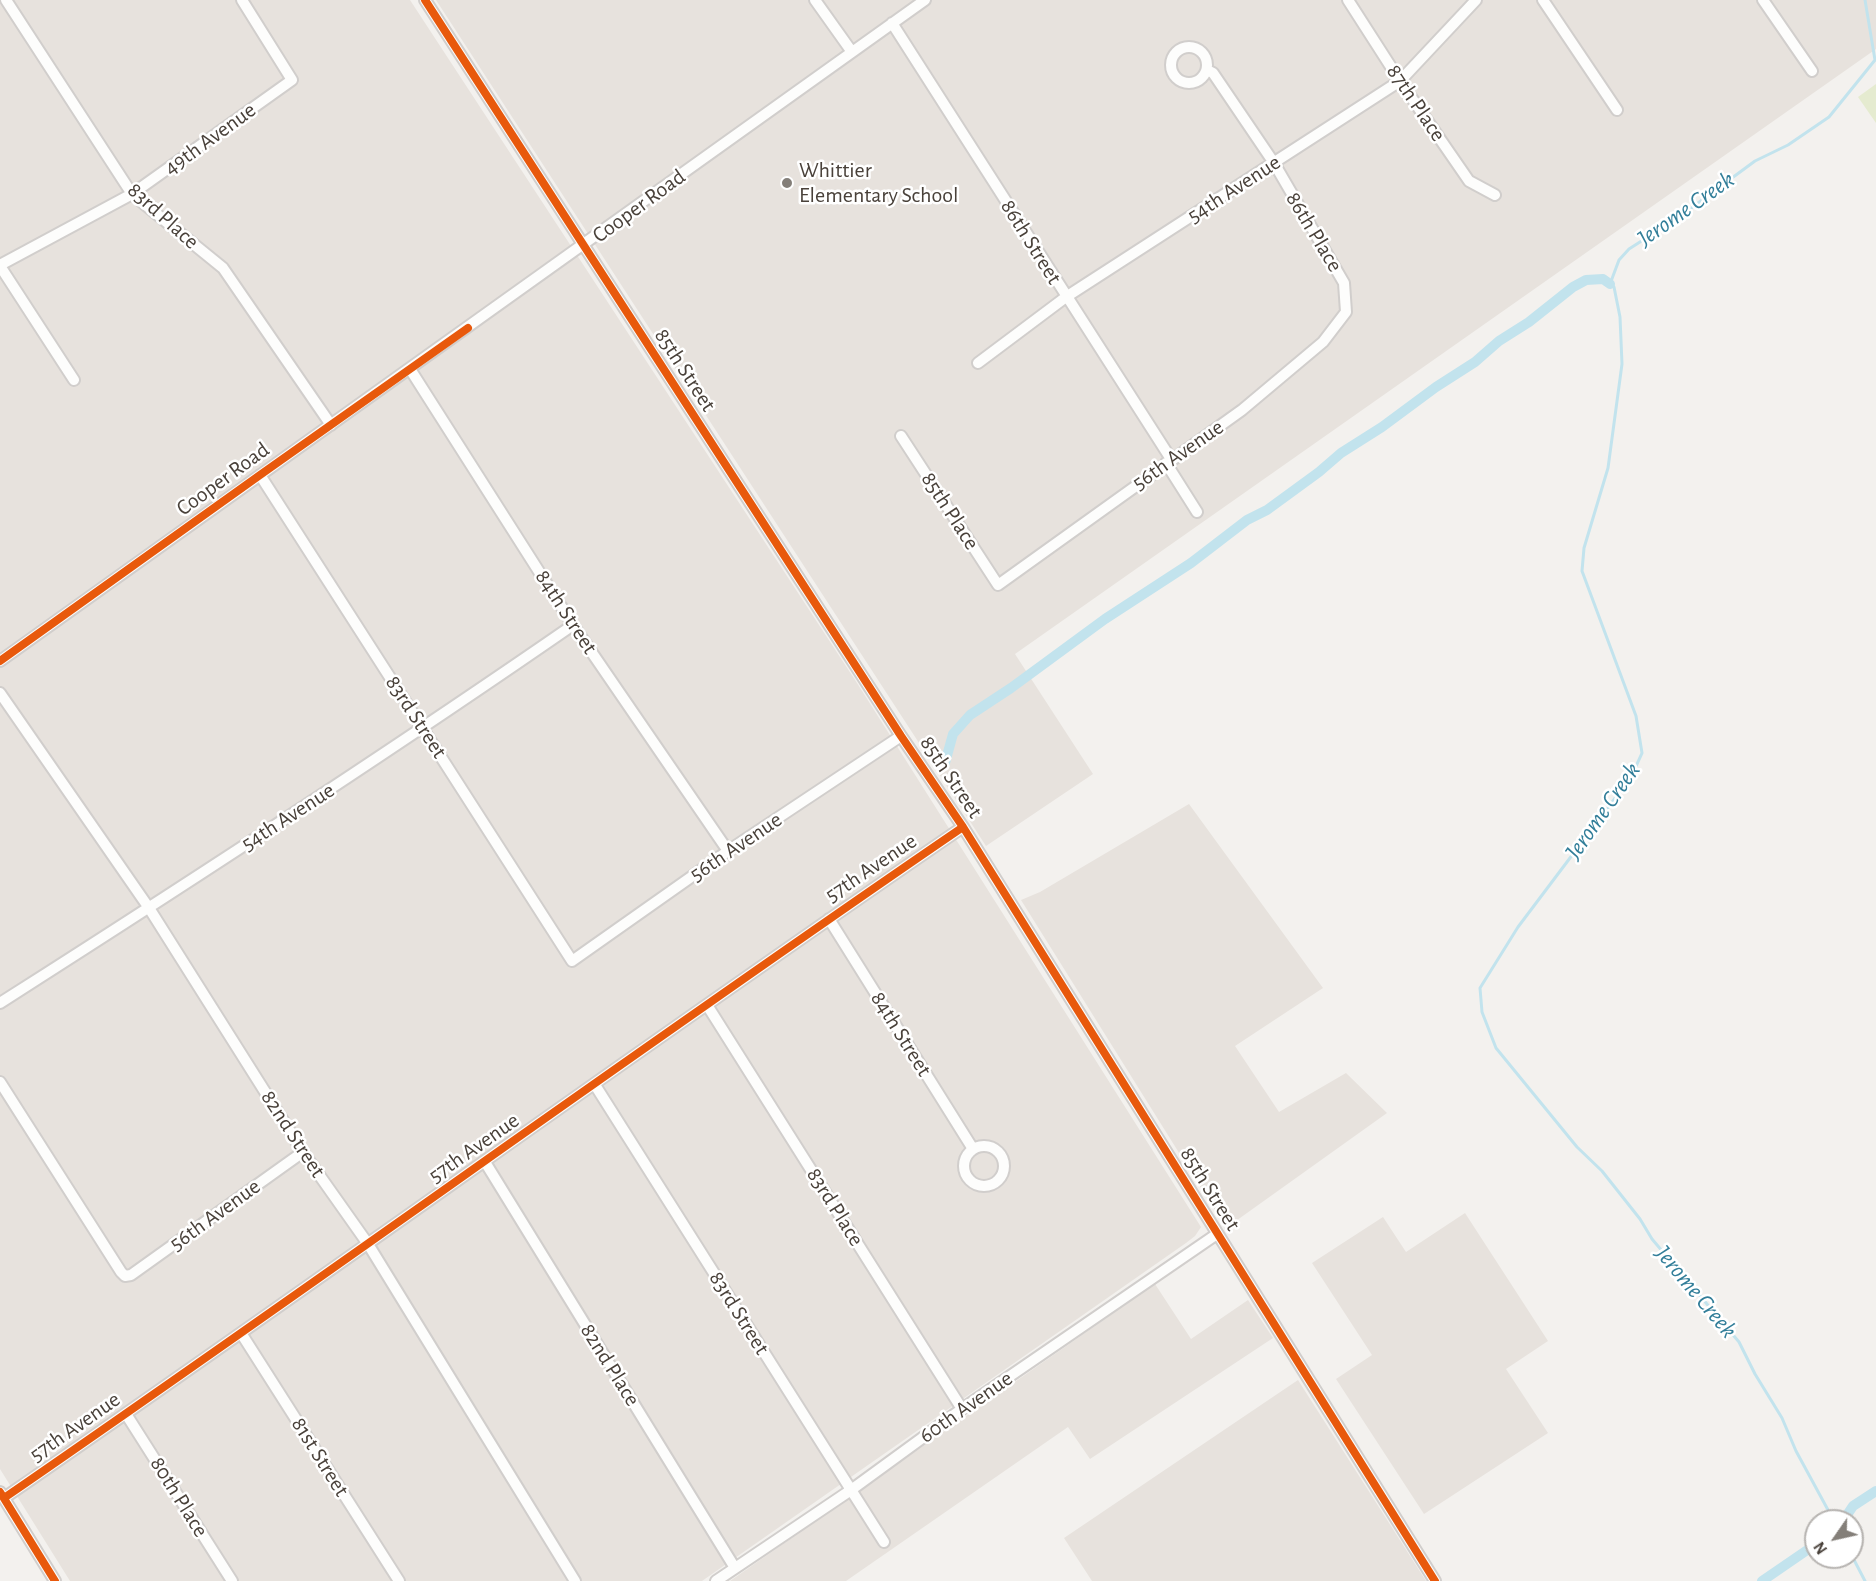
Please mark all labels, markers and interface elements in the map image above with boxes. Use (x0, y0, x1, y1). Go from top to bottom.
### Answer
street label: 87th Place (1381, 59, 1451, 147)
street label: 49th Avenue (159, 97, 261, 181)
street label: 54th Avenue (1182, 149, 1286, 229)
place label: Whittier Elementary School (799, 157, 958, 208)
street label: Cooper Road (587, 163, 691, 249)
water label: Jerome Creek (1632, 165, 1740, 253)
marker: Whittier Elementary School (780, 176, 794, 190)
street label: 83rd Place (122, 177, 204, 255)
street label: 86th Place (1280, 187, 1348, 277)
street label: 86th Street (995, 195, 1067, 289)
street label: 85th Street (648, 324, 722, 416)
street label: 56th Avenue (1127, 414, 1229, 496)
street label: Cooper Road (171, 436, 275, 522)
street label: 85th Place (915, 467, 985, 555)
street label: 84th Street (529, 565, 603, 659)
street label: 83rd Street (379, 671, 453, 763)
street label: 85th Street (914, 731, 988, 823)
water label: Jerome Creek (1559, 757, 1647, 865)
street label: 54th Avenue (236, 777, 340, 857)
street label: 56th Avenue (685, 806, 787, 888)
street label: 57th Avenue (820, 828, 922, 908)
street label: 84th Street (865, 987, 937, 1081)
street label: 82nd Street (255, 1085, 331, 1183)
street label: 57th Avenue (424, 1107, 524, 1189)
street label: 85th Street (1174, 1142, 1246, 1236)
street label: 83rd Place (801, 1163, 869, 1251)
street label: 56th Avenue (164, 1173, 266, 1257)
water label: Jerome Creek (1649, 1240, 1743, 1344)
street label: 83rd Street (703, 1266, 775, 1360)
street label: 82nd Place (574, 1319, 646, 1411)
street label: 60th Avenue (914, 1365, 1018, 1449)
street label: 57th Avenue (25, 1386, 125, 1468)
street label: 81st Street (285, 1412, 355, 1502)
street label: 80th Place (144, 1452, 214, 1542)
north arrow (1804, 1509, 1864, 1569)
text: N (1811, 1539, 1830, 1557)

